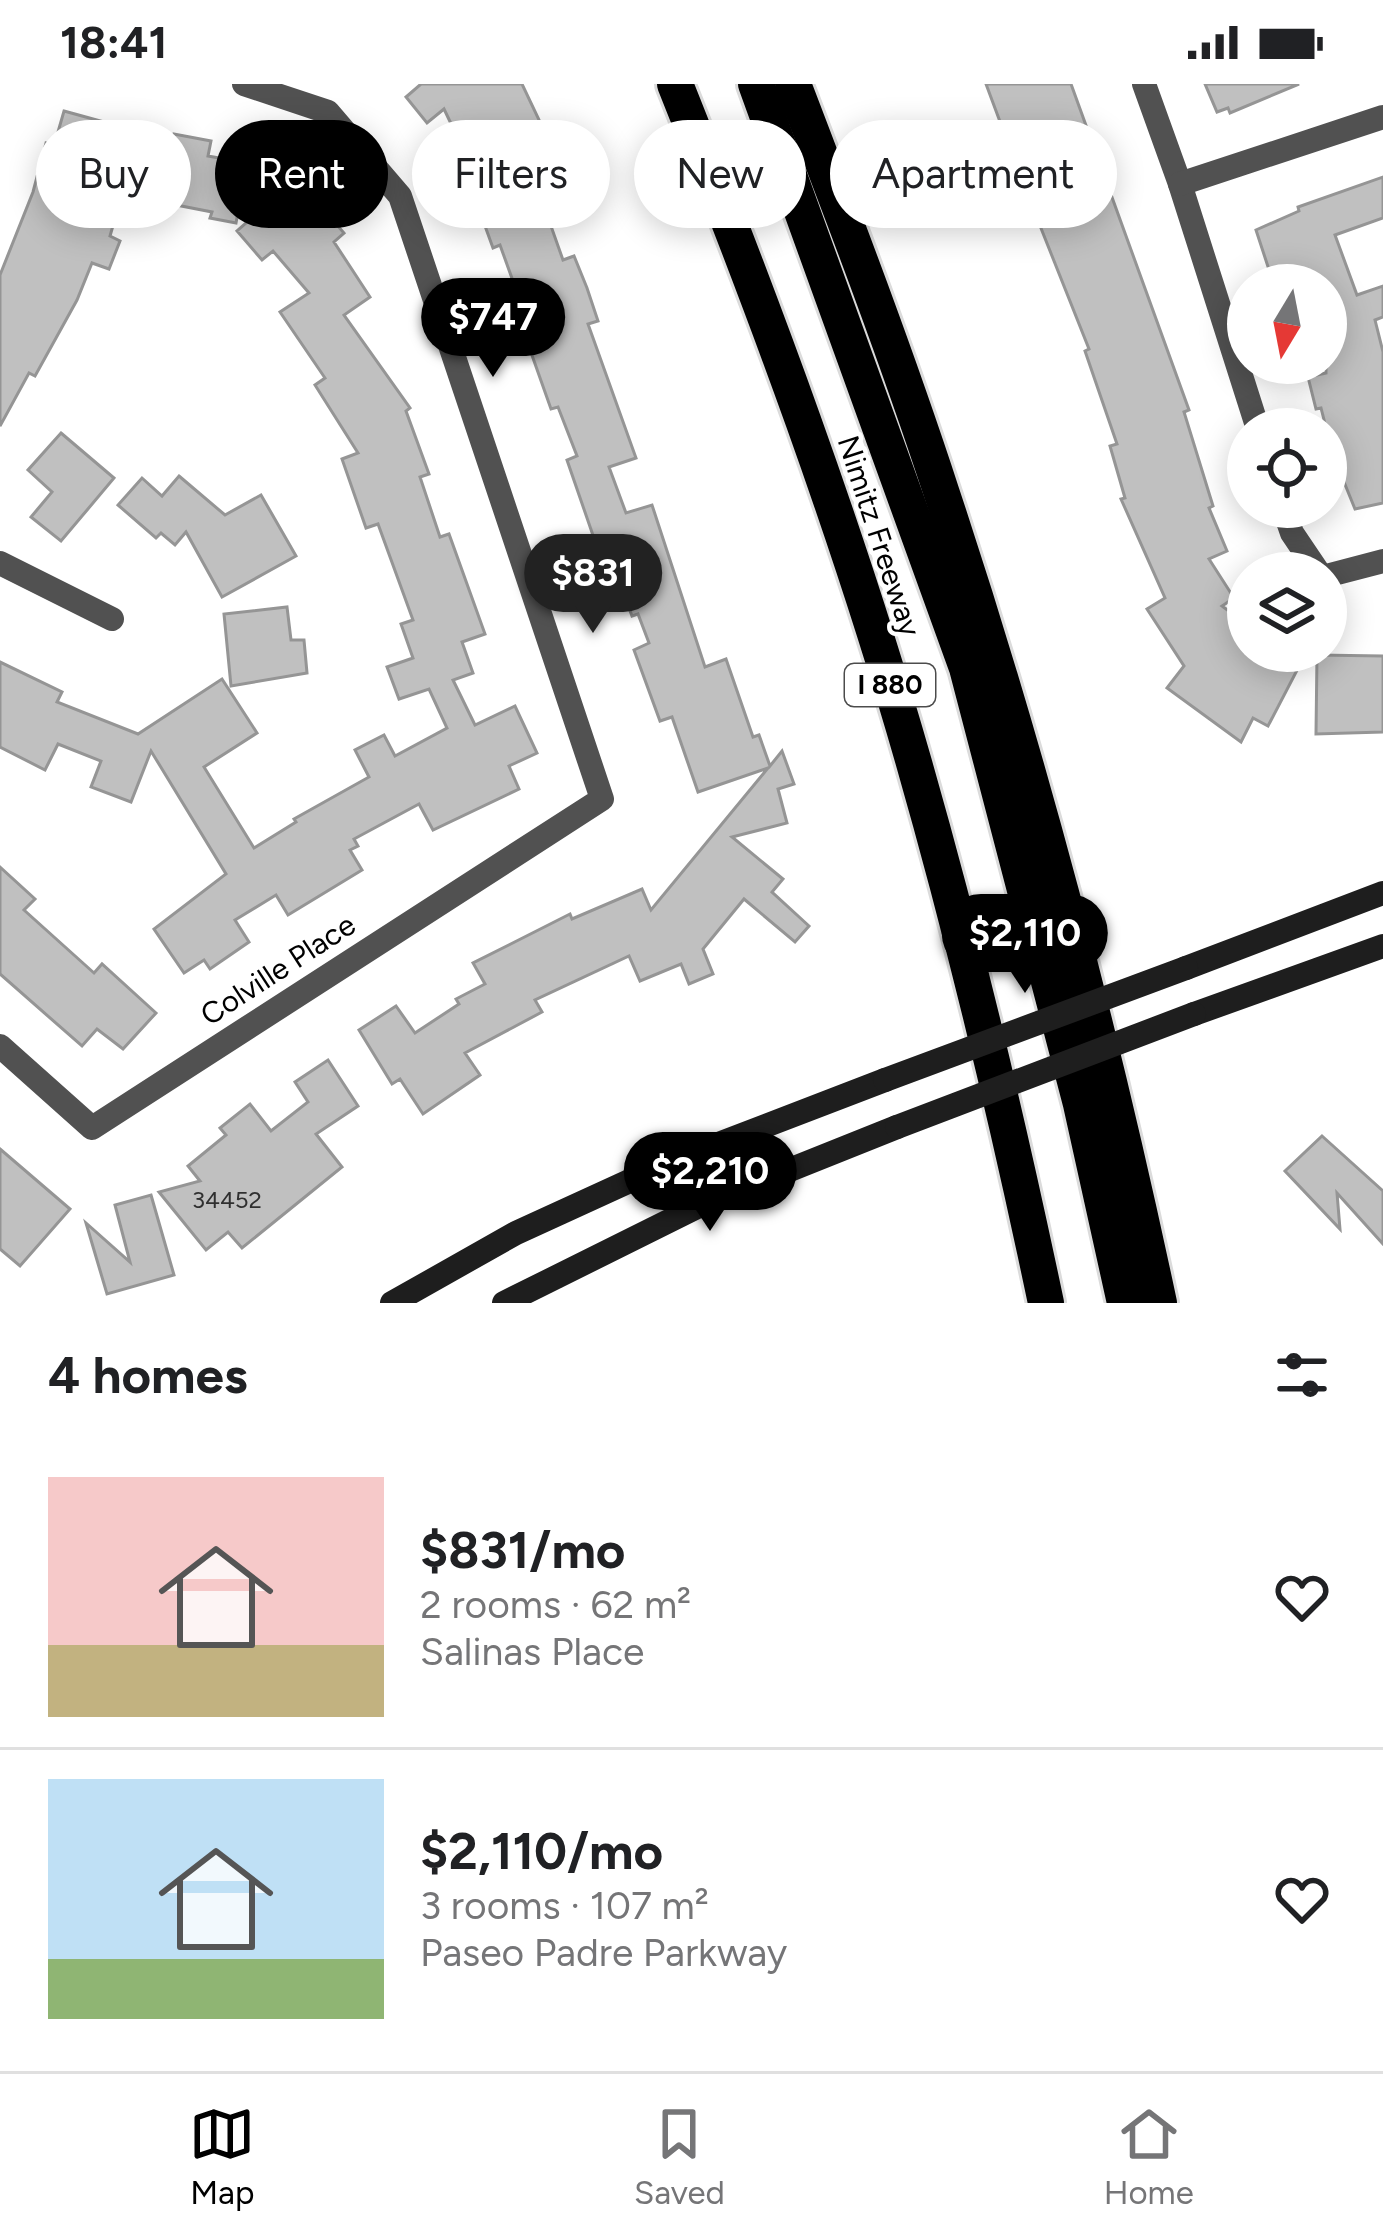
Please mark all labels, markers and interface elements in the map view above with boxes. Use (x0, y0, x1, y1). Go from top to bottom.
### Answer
text: 18:41 (60, 15, 168, 69)
chip: Buy (36, 120, 191, 228)
chip: Rent (215, 120, 388, 228)
chip: Filters (412, 120, 610, 228)
chip: New (634, 120, 806, 228)
chip: Apartment (830, 120, 1117, 228)
north arrow (1227, 264, 1347, 384)
map controls (1227, 264, 1347, 672)
pin: $747 (422, 278, 564, 380)
text: $747 (448, 293, 538, 340)
button: locate (1227, 408, 1347, 528)
street label: Nimitz Freeway (830, 431, 929, 641)
pin: $831 (522, 534, 664, 636)
text: $831 (551, 549, 635, 596)
button: layers (1227, 552, 1347, 672)
road number: I 880 (845, 664, 935, 706)
pin: $2,110 (927, 894, 1123, 996)
street label: Colville Place (193, 906, 362, 1033)
text: $2,110 (969, 909, 1081, 956)
pin: $2,210 (612, 1132, 808, 1234)
text: $2,210 (651, 1147, 769, 1194)
house number: 34452 (192, 1185, 262, 1214)
icon: filters (1269, 1342, 1335, 1408)
text: 4 homes (48, 1345, 248, 1406)
text: $831/mo (420, 1520, 625, 1581)
icon: home (144, 1525, 288, 1669)
icon: heart (1269, 1564, 1335, 1630)
text: 2 rooms · 62 m² (420, 1581, 691, 1628)
text: Salinas Place (420, 1628, 644, 1675)
text: $2,110/mo (420, 1821, 663, 1882)
icon: home (144, 1827, 288, 1971)
icon: heart (1269, 1866, 1335, 1932)
text: 3 rooms · 107 m² (420, 1882, 709, 1929)
text: Paseo Padre Parkway (420, 1929, 787, 1976)
tab: Map (189, 2101, 255, 2212)
tab: Saved (634, 2101, 725, 2212)
tab: Home (1104, 2101, 1194, 2212)

